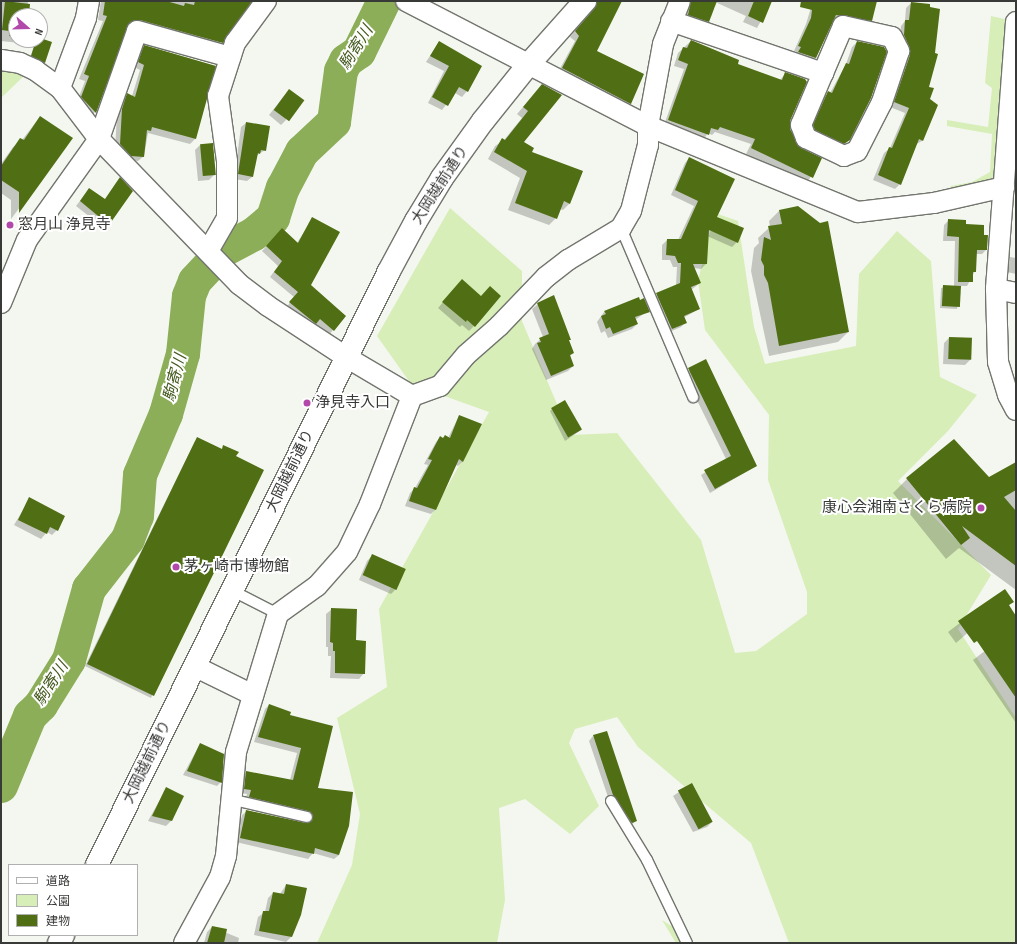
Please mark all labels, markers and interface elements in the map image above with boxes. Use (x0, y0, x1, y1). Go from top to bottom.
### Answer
north arrow (8, 8, 48, 48)
water label: 駒寄川 (336, 23, 378, 73)
text: N (32, 27, 46, 37)
street label: 大岡越前通り (408, 142, 472, 228)
place label: 窓月山 浄見寺 (18, 216, 110, 234)
marker: 窓月山 浄見寺 (5, 220, 15, 230)
water label: 駒寄川 (161, 352, 191, 404)
place label: 浄見寺入口 (315, 394, 390, 412)
marker: 浄見寺入口 (302, 398, 312, 408)
street label: 大岡越前通り (262, 427, 318, 515)
place label: 康心会湘南さくら病院 (822, 499, 972, 517)
marker: 康心会湘南さくら病院 (975, 502, 987, 514)
place label: 茅ヶ崎市博物館 (184, 558, 289, 576)
marker: 茅ヶ崎市博物館 (171, 562, 181, 572)
water label: 駒寄川 (31, 659, 73, 709)
street label: 大岡越前通り (119, 718, 175, 806)
legend (8, 864, 138, 936)
text: 道路 (46, 874, 70, 889)
text: 公園 (46, 894, 70, 909)
text: 建物 (46, 914, 70, 929)

